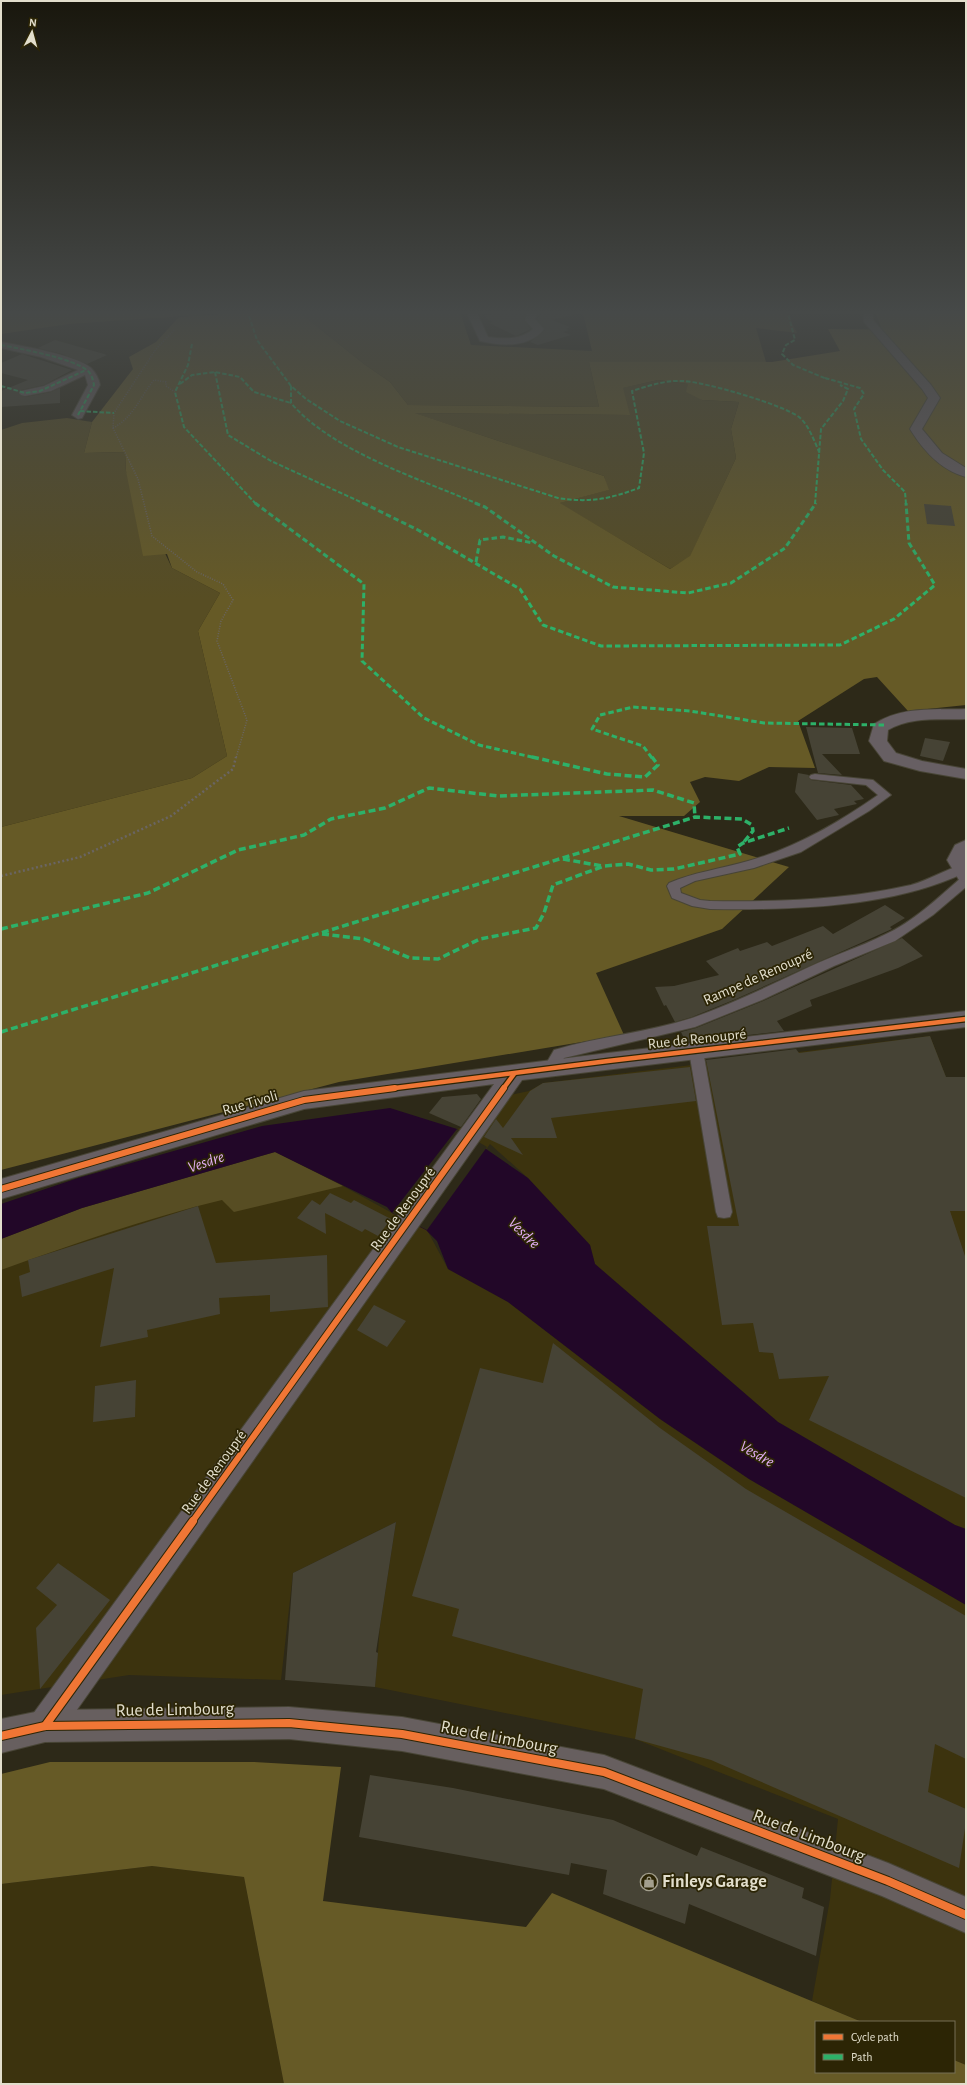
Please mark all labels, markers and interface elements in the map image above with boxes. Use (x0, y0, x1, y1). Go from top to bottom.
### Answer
north arrow (12, 12, 52, 52)
text: N (29, 17, 37, 28)
street label: Rampe de Renoupré (701, 946, 815, 1008)
street label: Rue de Renoupré (647, 1026, 747, 1052)
street label: Rue Tivoli (221, 1088, 279, 1118)
water label: Vesdre (186, 1148, 226, 1176)
street label: Rue de Renoupré (368, 1165, 438, 1253)
water label: Vesdre (505, 1214, 543, 1252)
street label: Rue de Renoupré (179, 1428, 249, 1516)
water label: Vesdre (737, 1438, 777, 1470)
street label: Rue de Limbourg (116, 1700, 235, 1720)
street label: Rue de Limbourg (439, 1718, 559, 1758)
street label: Rue de Limbourg (750, 1806, 868, 1866)
shop icon: Finleys Garage (639, 1872, 659, 1892)
place label: Finleys Garage (662, 1873, 767, 1891)
legend (815, 2021, 955, 2073)
text: Cycle path (851, 2031, 899, 2044)
text: Path (851, 2051, 873, 2063)

